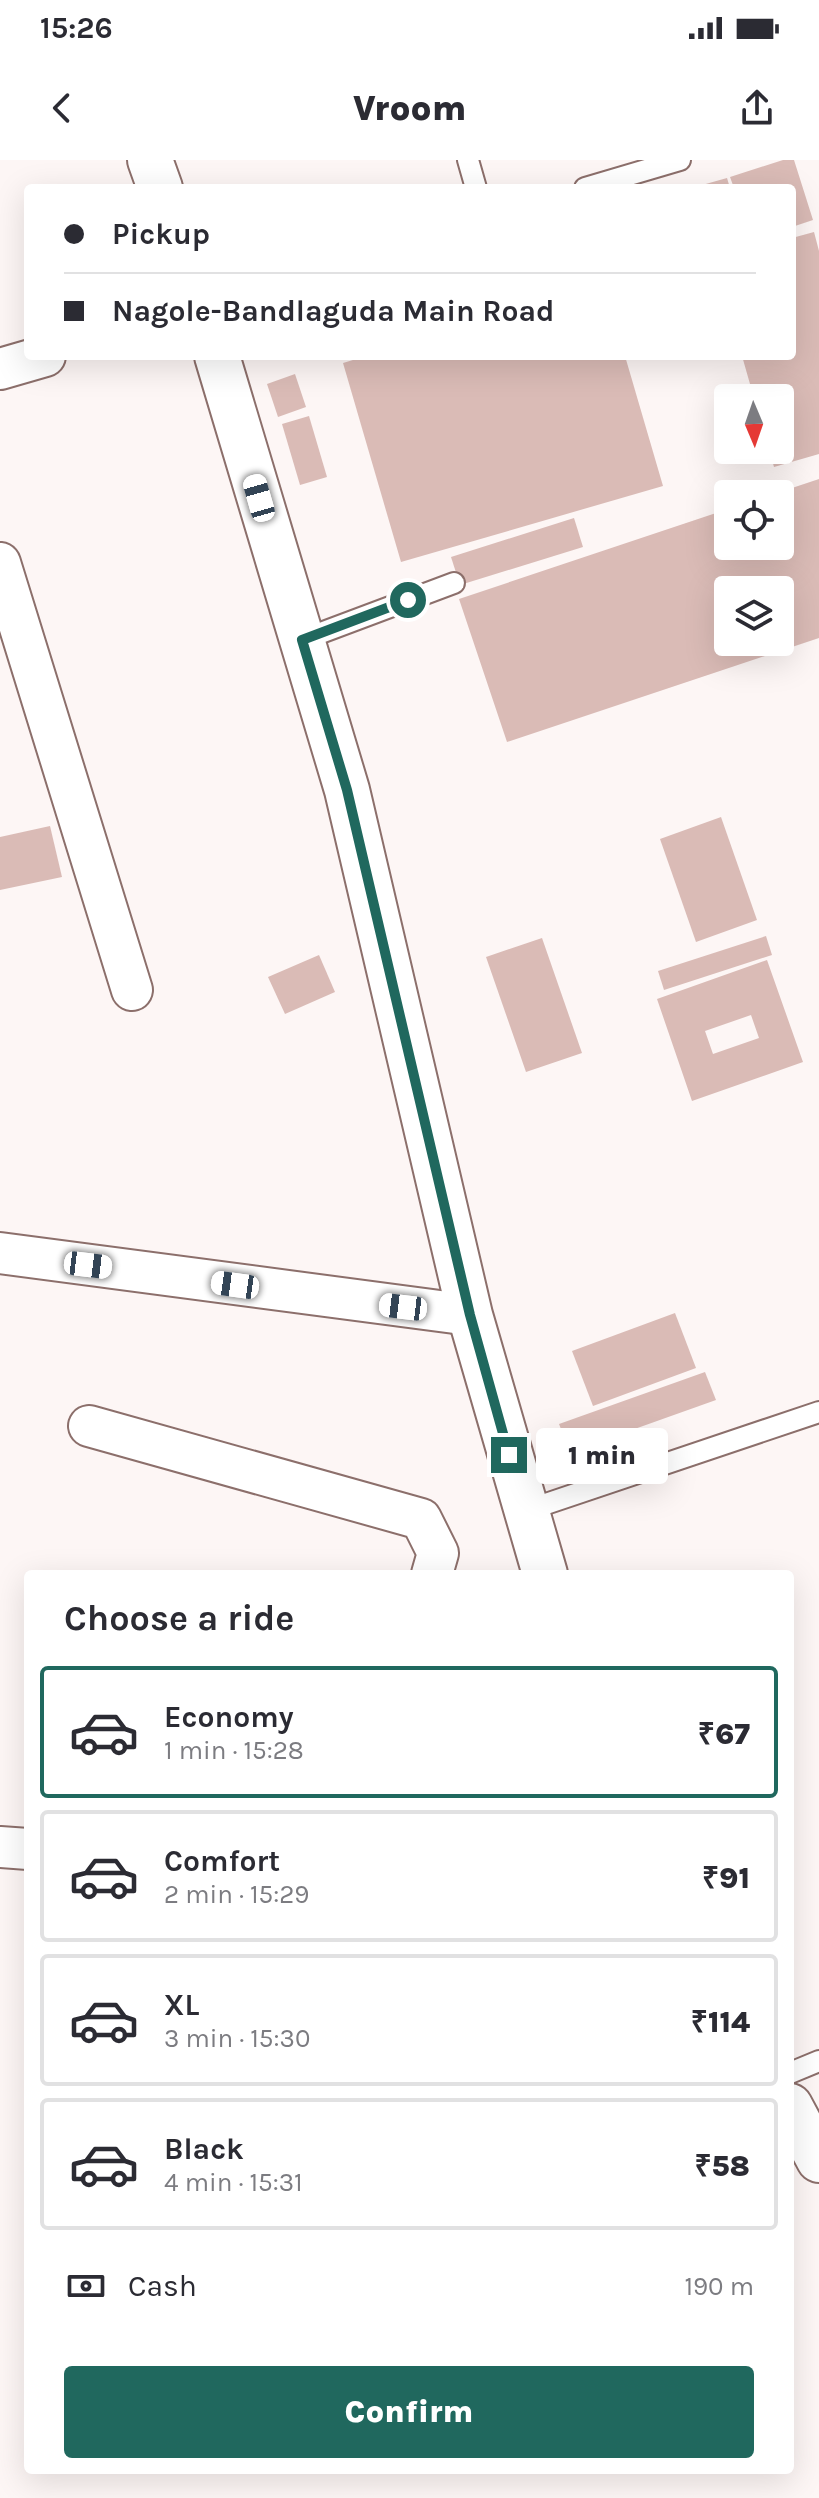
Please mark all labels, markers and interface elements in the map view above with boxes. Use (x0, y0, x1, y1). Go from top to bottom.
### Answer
text: 15:26 (40, 10, 113, 46)
icon: back (40, 86, 84, 130)
icon: share (735, 86, 779, 130)
text: Vroom (353, 87, 466, 129)
text: Pickup (112, 216, 210, 252)
text: Nagole-Bandlaguda Main Road (112, 293, 555, 329)
north arrow (714, 384, 794, 464)
map controls (714, 384, 794, 656)
car (241, 472, 277, 524)
button: locate (714, 480, 794, 560)
button: layers (714, 576, 794, 656)
route start (390, 582, 426, 618)
car (63, 1250, 113, 1280)
car (210, 1270, 260, 1300)
car (378, 1292, 428, 1322)
callout: 1 min (537, 1427, 669, 1483)
route end (491, 1437, 527, 1473)
text: 1 min (568, 1440, 636, 1471)
text: Choose a ride (64, 1597, 294, 1639)
icon: car (68, 1696, 140, 1768)
text: Economy (164, 1699, 294, 1735)
text: ₹67 (698, 1716, 750, 1752)
text: 1 min · 15:28 (164, 1735, 304, 1766)
icon: car (68, 1840, 140, 1912)
text: Comfort (164, 1843, 280, 1879)
text: ₹91 (702, 1860, 750, 1896)
text: 2 min · 15:29 (164, 1879, 309, 1910)
icon: car (68, 1984, 140, 2056)
text: XL (164, 1987, 199, 2023)
text: ₹114 (691, 2004, 750, 2040)
text: 3 min · 15:30 (164, 2023, 310, 2054)
icon: car (68, 2128, 140, 2200)
text: Black (164, 2131, 244, 2167)
text: ₹58 (694, 2148, 750, 2184)
text: 4 min · 15:31 (164, 2167, 303, 2198)
icon: cash (64, 2264, 108, 2308)
text: Cash (128, 2268, 197, 2304)
text: 190 m (684, 2271, 754, 2302)
button: Confirm (64, 2366, 754, 2458)

